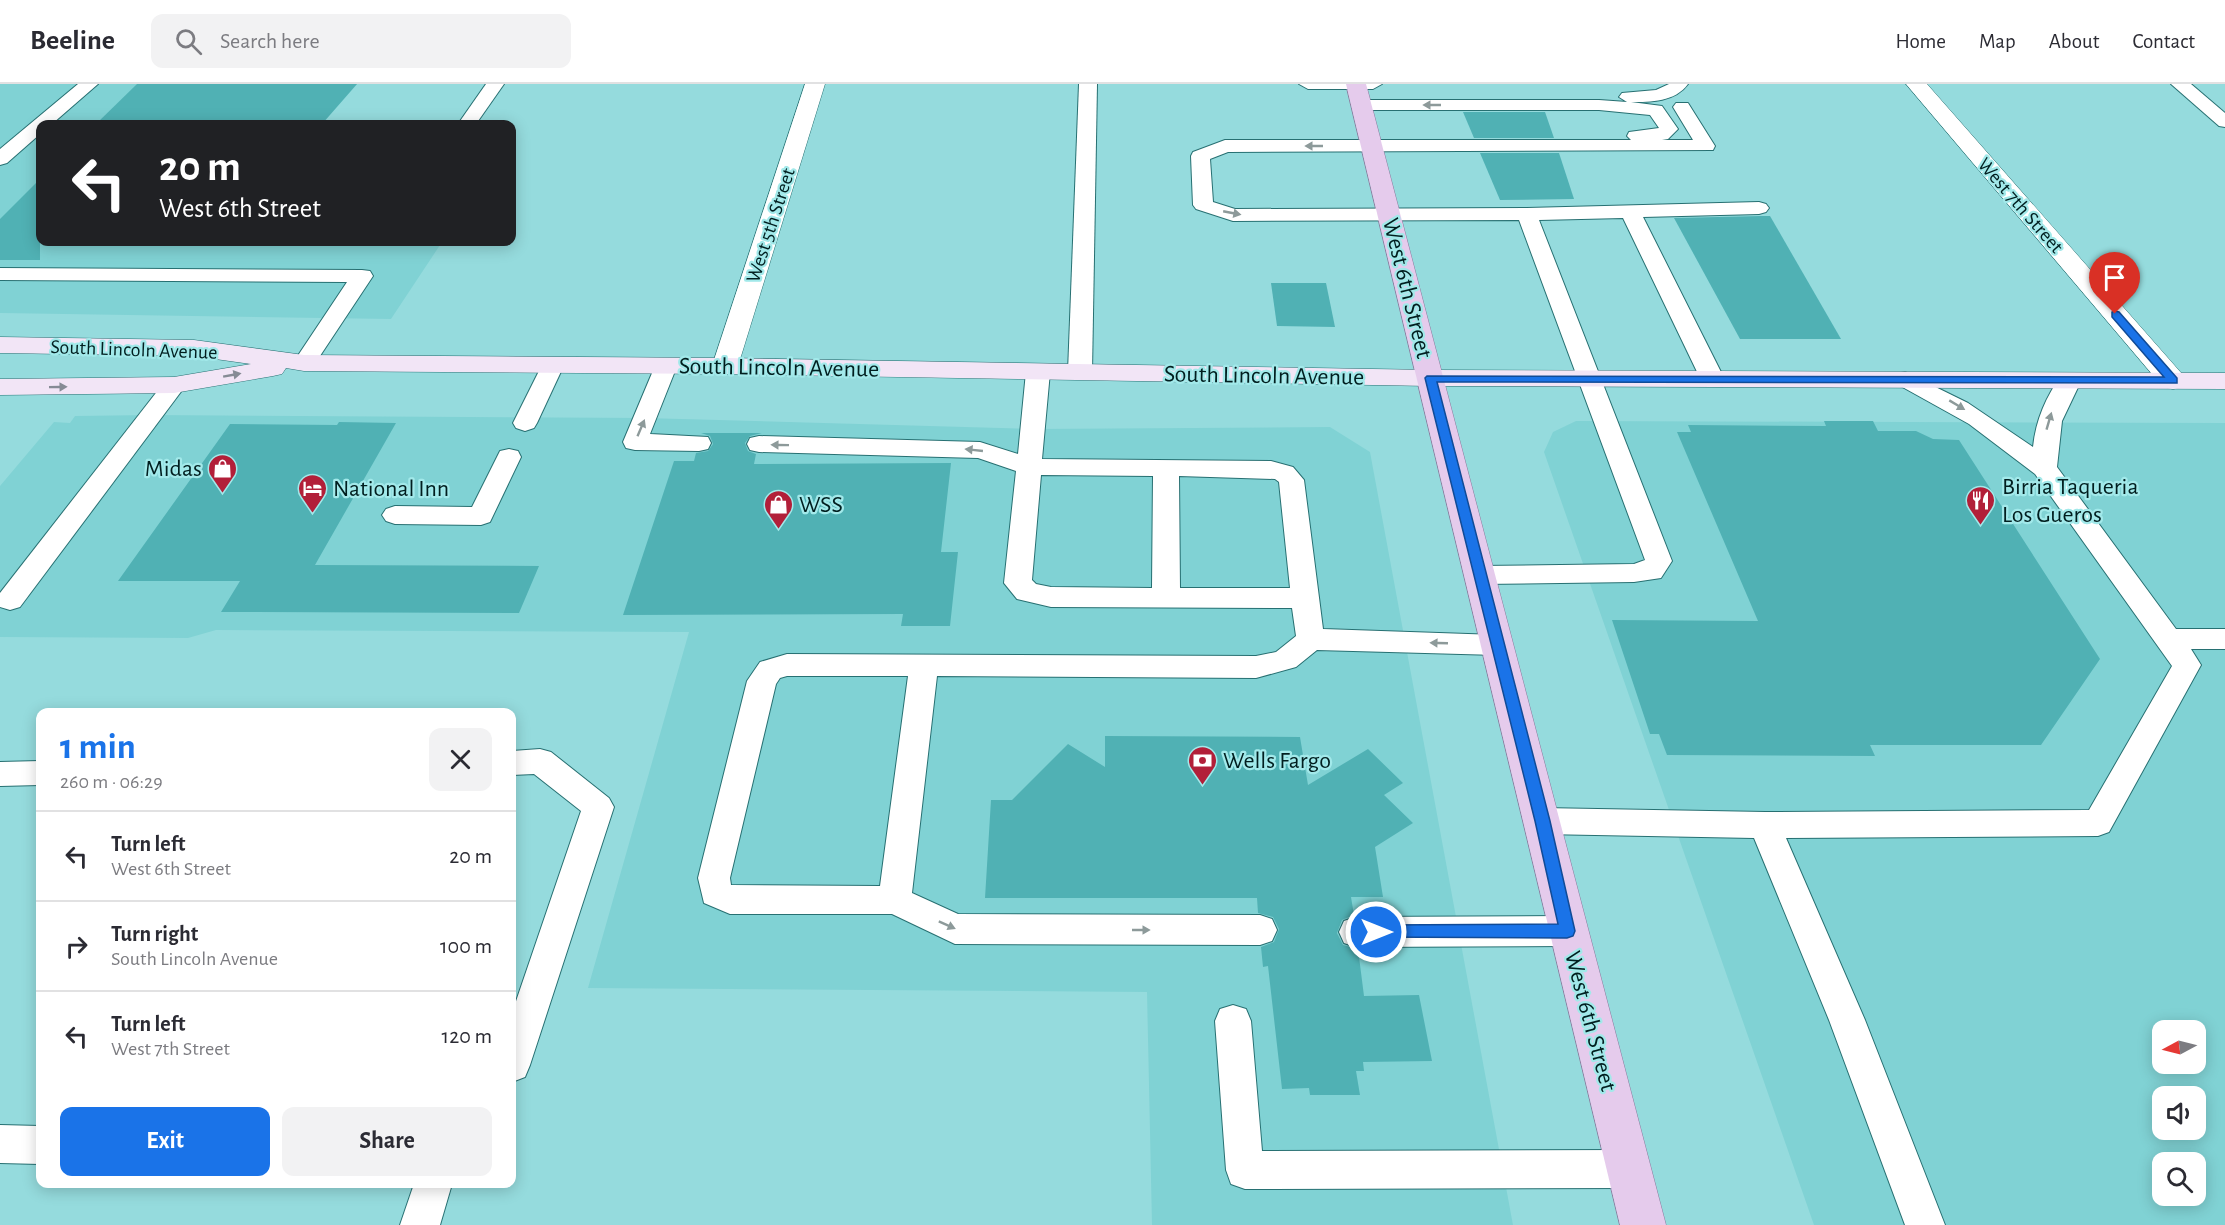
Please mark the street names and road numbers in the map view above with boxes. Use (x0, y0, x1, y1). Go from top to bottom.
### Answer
street label: West 7th Street (1974, 154, 2067, 258)
street label: West 5th Street (743, 165, 799, 285)
street label: West 6th Street (1378, 216, 1436, 361)
street label: South Lincoln Avenue (50, 337, 218, 363)
street label: South Lincoln Avenue (679, 354, 879, 382)
street label: South Lincoln Avenue (1164, 362, 1364, 390)
street label: West 6th Street (1560, 949, 1620, 1094)

